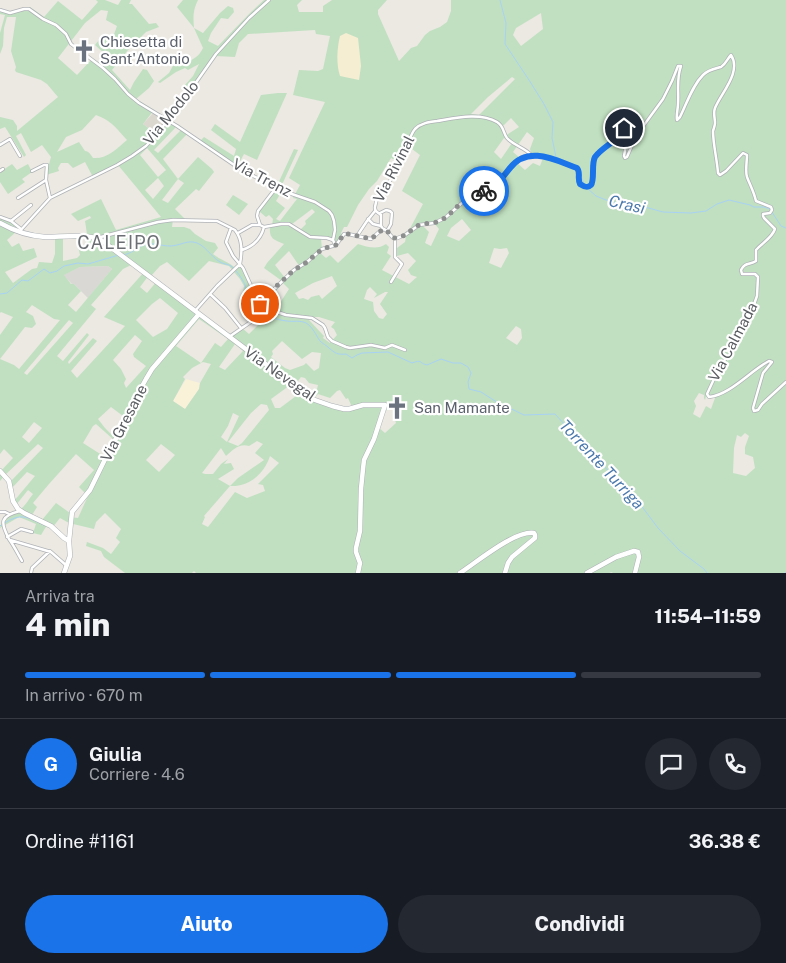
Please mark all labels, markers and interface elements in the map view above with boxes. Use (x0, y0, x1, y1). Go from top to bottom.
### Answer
place label: Chiesetta di Sant'Antonio (100, 33, 190, 67)
church icon: Chiesetta di Sant'Antonio (71, 38, 97, 64)
street label: Via Modolo (140, 77, 202, 148)
pin (603, 107, 645, 149)
icon: home (610, 114, 638, 142)
street label: Via Rivinal (370, 133, 418, 205)
street label: Via Trenz (230, 155, 295, 200)
courier (459, 166, 509, 216)
icon: bike (470, 177, 498, 205)
water label: Crasi (607, 191, 647, 218)
district label: CALEIPO (77, 232, 161, 253)
pin (239, 283, 281, 325)
icon: bag (246, 290, 274, 318)
street label: Via Calmada (705, 299, 761, 384)
street label: Via Nevegal (241, 343, 319, 404)
street label: Via Gresane (97, 381, 150, 464)
church icon: San Mamante (384, 395, 410, 421)
place label: San Mamante (414, 399, 510, 416)
water label: Torrente Turriga (555, 416, 648, 513)
text: Arriva tra (25, 587, 95, 606)
text: 11:54–11:59 (655, 605, 761, 627)
text: 4 min (25, 606, 111, 643)
text: In arrivo · 670 m (25, 686, 143, 705)
button: chat (645, 738, 697, 790)
button: phone (709, 738, 761, 790)
text: Giulia (89, 743, 142, 765)
text: G (44, 753, 58, 775)
text: Corriere · 4.6 (89, 765, 185, 784)
text: Ordine #1161 (25, 830, 135, 852)
text: 36.38 € (689, 830, 761, 852)
button: Aiuto (25, 895, 388, 953)
button: Condividi (398, 895, 761, 953)

